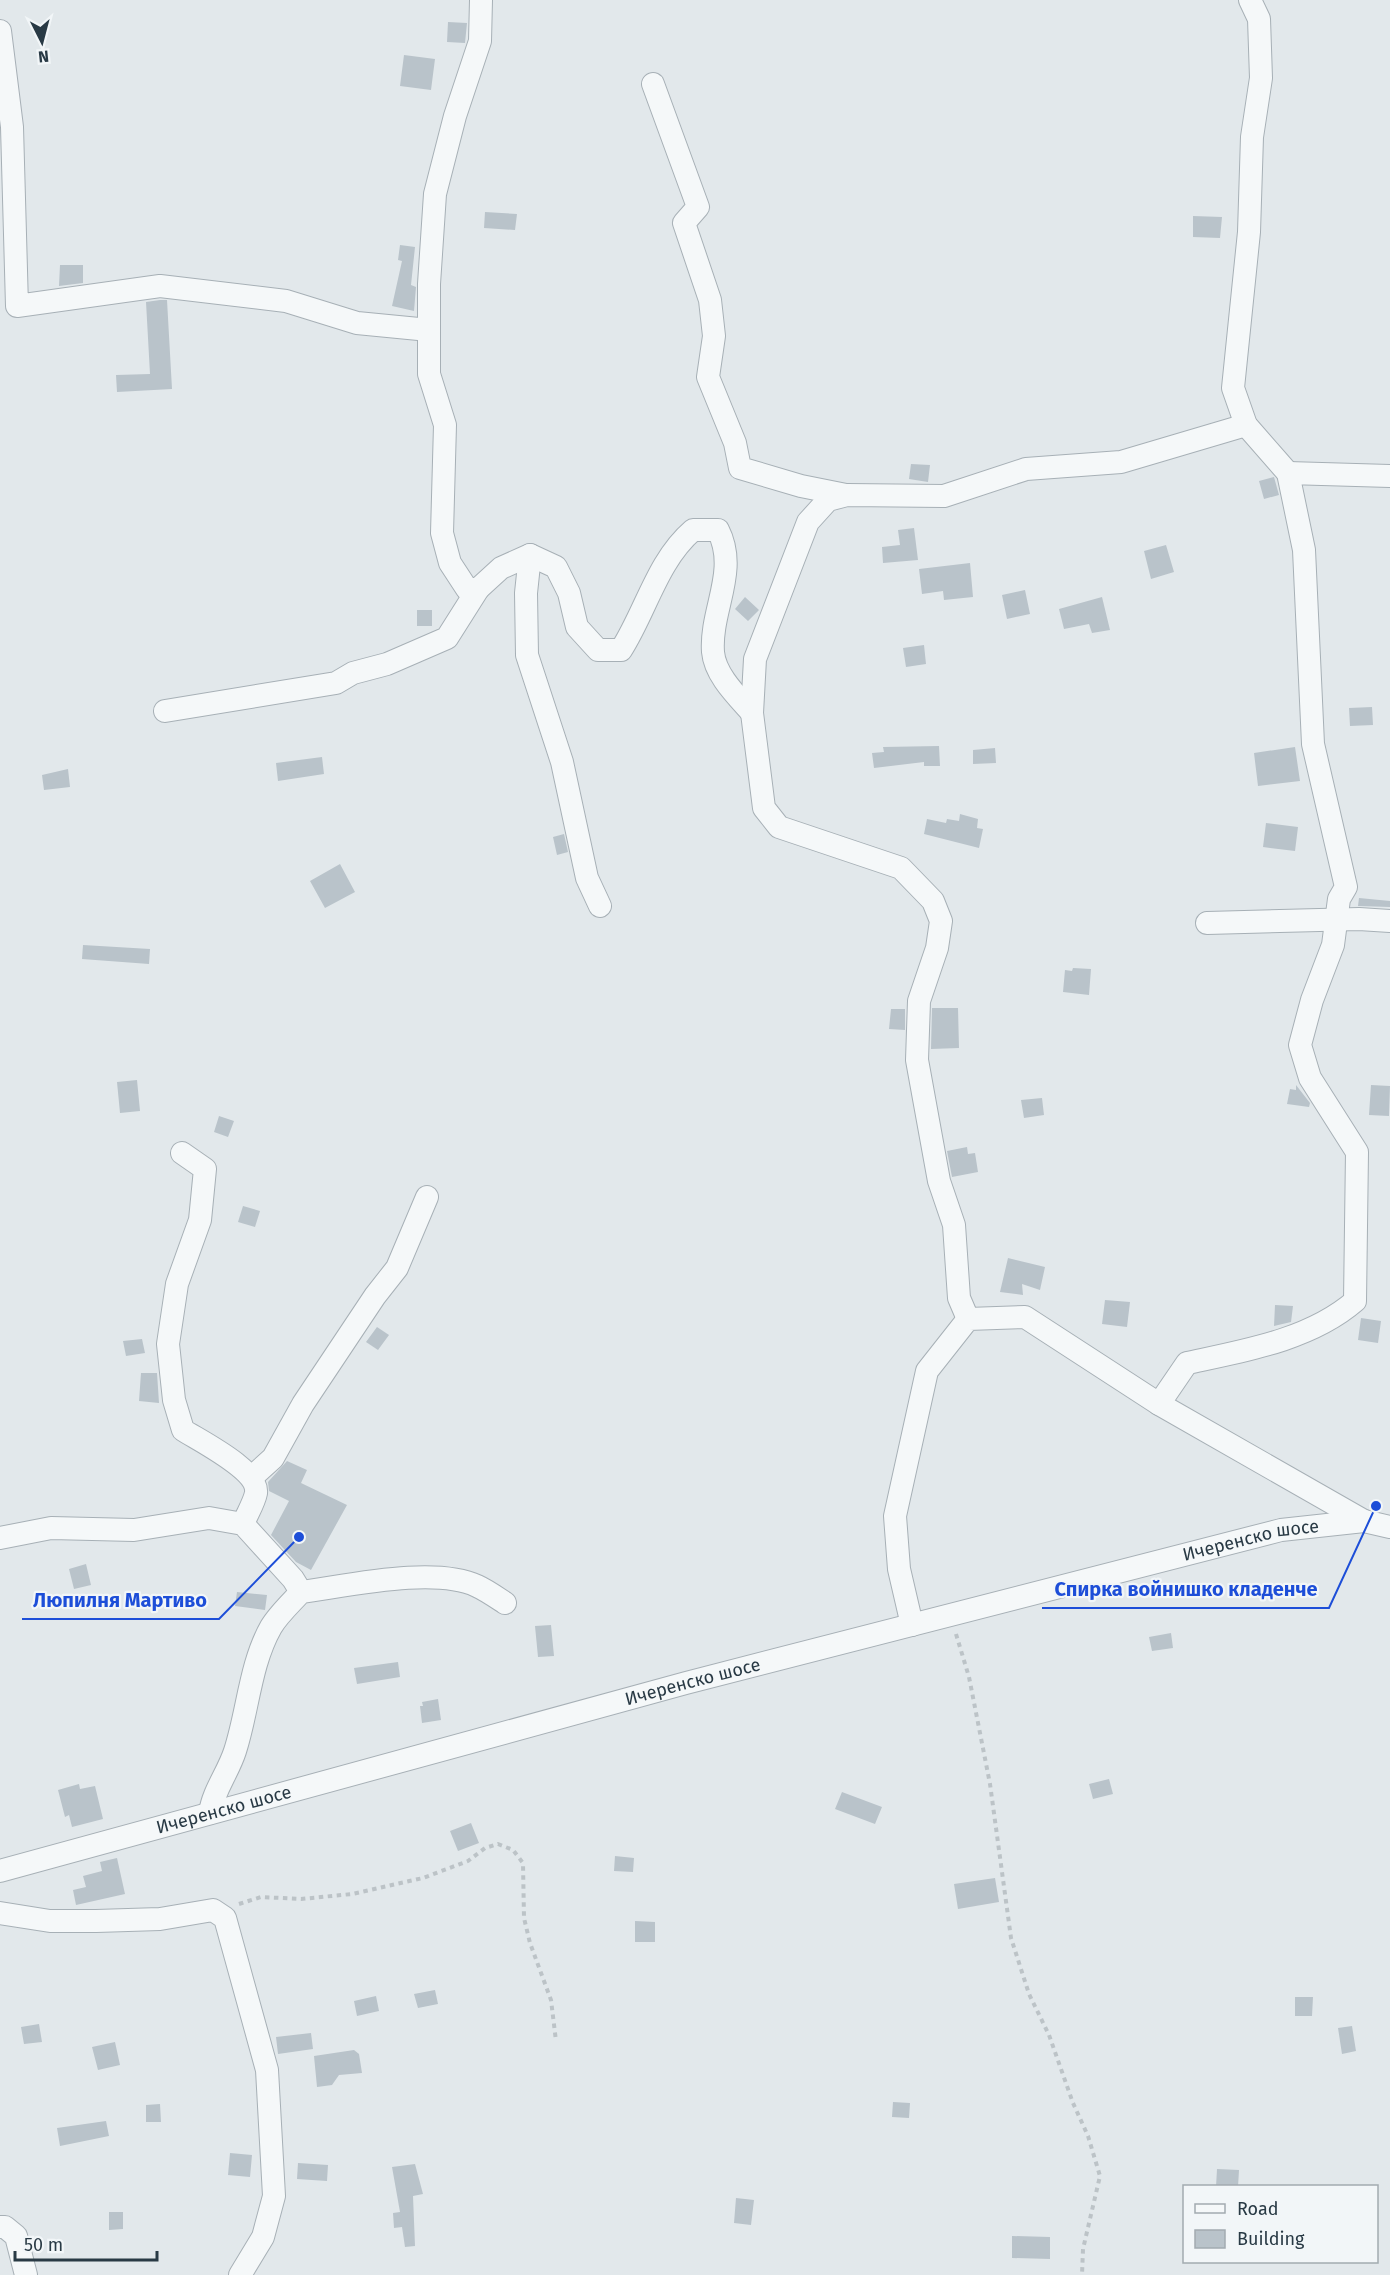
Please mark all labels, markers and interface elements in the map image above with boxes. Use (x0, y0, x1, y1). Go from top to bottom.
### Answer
north arrow (12, 12, 72, 72)
text: N (37, 46, 50, 66)
street label: Ичеренско шосе (1180, 1515, 1320, 1566)
callout: Спирка войнишко кладенче (1042, 1570, 1329, 1608)
text: Спирка войнишко кладенче (1055, 1577, 1317, 1601)
callout: Люпилня Мартиво (22, 1581, 219, 1619)
text: Люпилня Мартиво (33, 1588, 207, 1612)
street label: Ичеренско шосе (622, 1653, 763, 1710)
street label: Ичеренско шосе (154, 1781, 294, 1839)
legend (1183, 2185, 1378, 2263)
text: Road (1237, 2198, 1279, 2220)
scale bar (15, 2224, 158, 2262)
text: Building (1237, 2228, 1305, 2250)
text: 50 m (24, 2234, 63, 2256)

